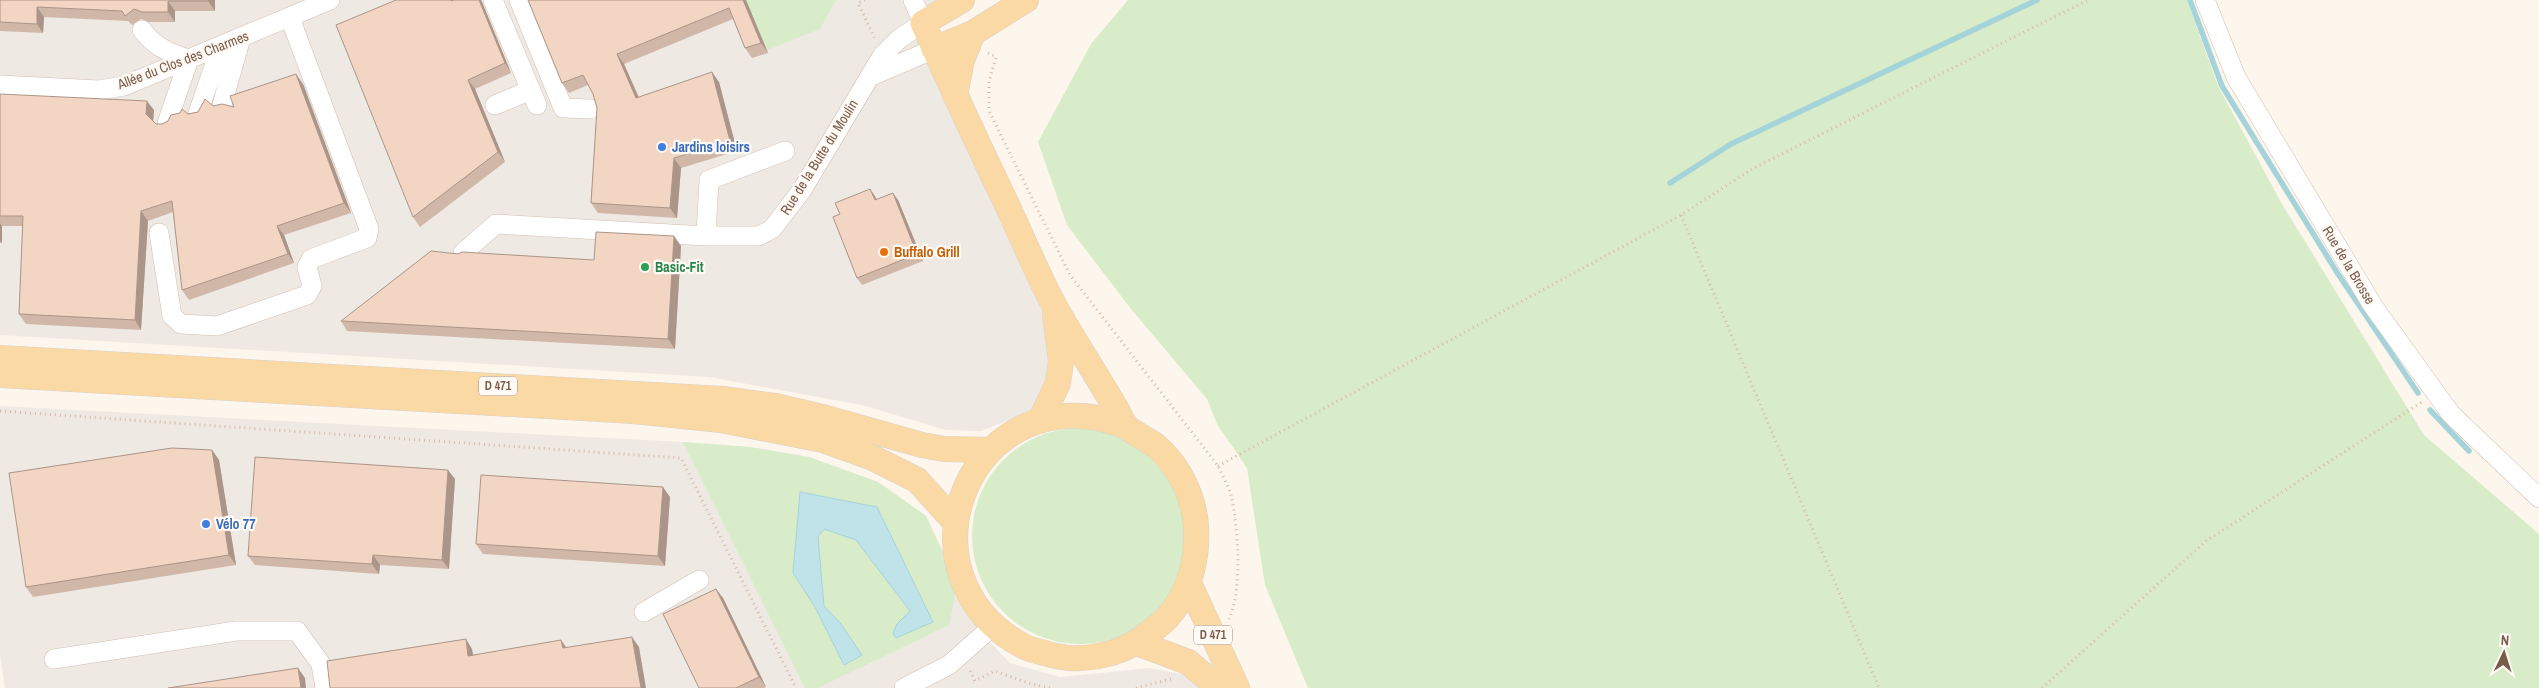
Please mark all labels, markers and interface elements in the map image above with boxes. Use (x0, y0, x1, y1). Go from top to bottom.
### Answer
street label: Allée du Clos des Charmes (114, 27, 251, 94)
street label: Rue de la Butte du Moulin (776, 96, 862, 218)
place label: Jardins loisirs (672, 138, 750, 156)
marker: Jardins loisirs (656, 141, 668, 153)
street label: Rue de la Brosse (2319, 223, 2379, 307)
place label: Buffalo Grill (894, 243, 960, 261)
marker: Buffalo Grill (878, 246, 890, 258)
place label: Basic-Fit (655, 258, 704, 276)
marker: Basic-Fit (639, 261, 651, 273)
road number: D 471 (479, 376, 517, 396)
place label: Vélo 77 (216, 515, 256, 533)
marker: Vélo 77 (200, 518, 212, 530)
road number: D 471 (1194, 626, 1232, 644)
north arrow (2479, 628, 2529, 678)
text: N (2500, 631, 2510, 649)

